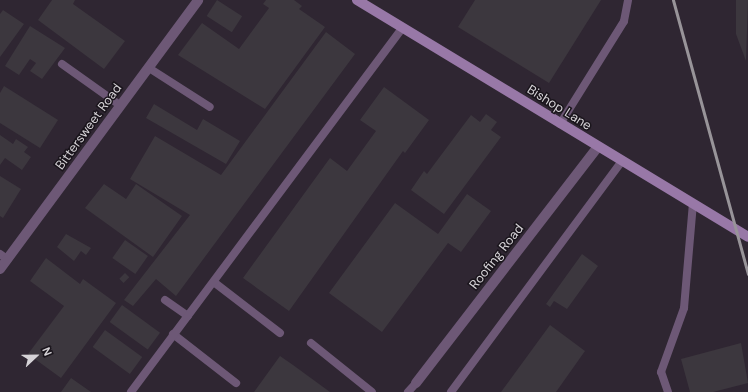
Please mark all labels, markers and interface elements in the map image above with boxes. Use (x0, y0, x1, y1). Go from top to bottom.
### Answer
street label: Bittersweet Road (53, 81, 125, 173)
street label: Bishop Lane (524, 82, 594, 134)
street label: Roofing Road (467, 221, 527, 293)
north arrow (16, 336, 56, 376)
text: N (39, 345, 55, 358)

